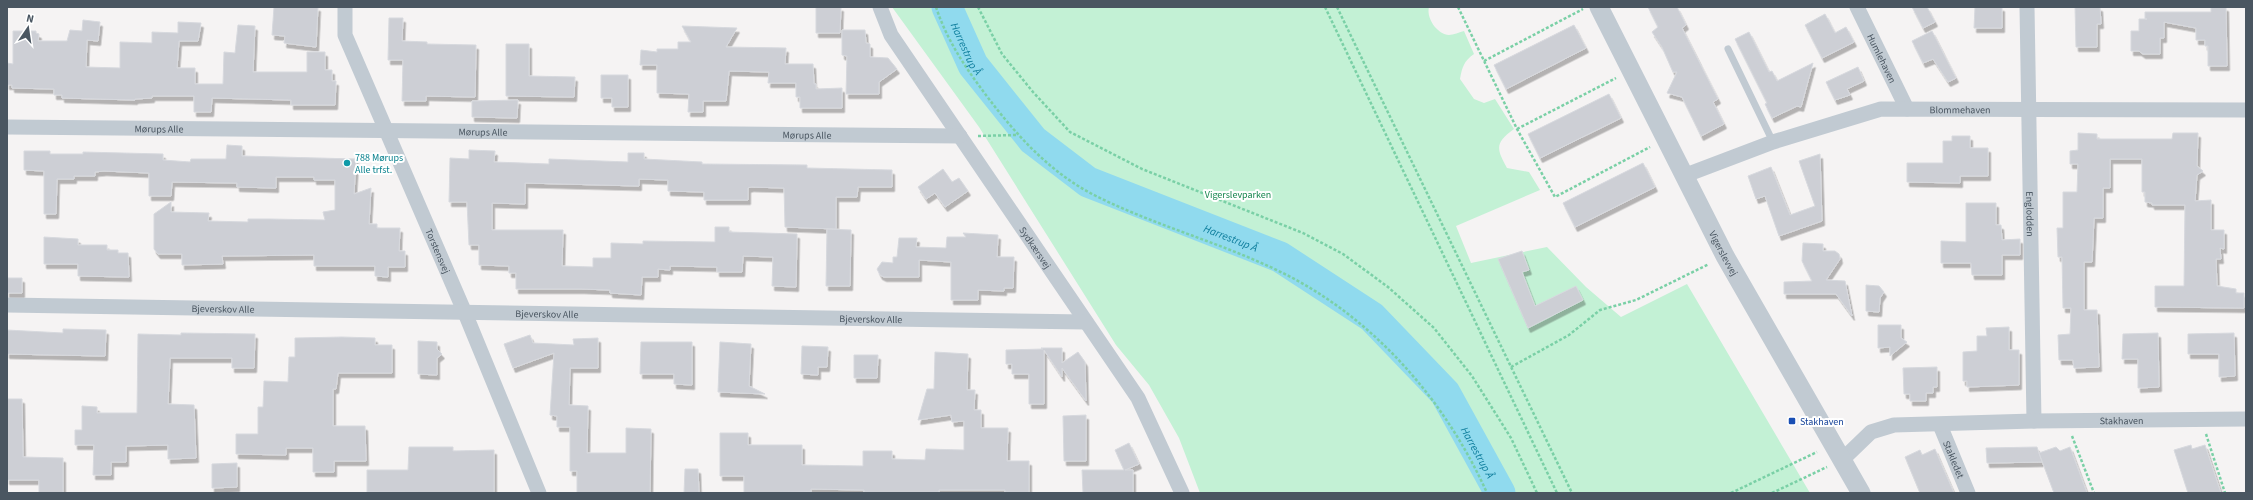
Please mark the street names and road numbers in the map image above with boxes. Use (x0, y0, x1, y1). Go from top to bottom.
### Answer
street label: Humlehaven (1863, 32, 1899, 86)
street label: Blommehaven (1929, 103, 1991, 117)
street label: Mørups Alle (134, 122, 184, 137)
street label: Mørups Alle (458, 125, 508, 140)
street label: Mørups Alle (782, 128, 832, 143)
street label: Englodden (2022, 191, 2037, 237)
street label: Sydkærsvej (1015, 224, 1054, 272)
street label: Torstensvej (421, 227, 453, 276)
street label: Vigerslevvej (1705, 228, 1741, 279)
street label: Bjeverskov Alle (191, 302, 255, 317)
street label: Bjeverskov Alle (515, 307, 579, 322)
street label: Bjeverskov Alle (839, 312, 903, 327)
street label: Stakhaven (2100, 414, 2144, 428)
street label: Stakledet (1939, 439, 1967, 481)

